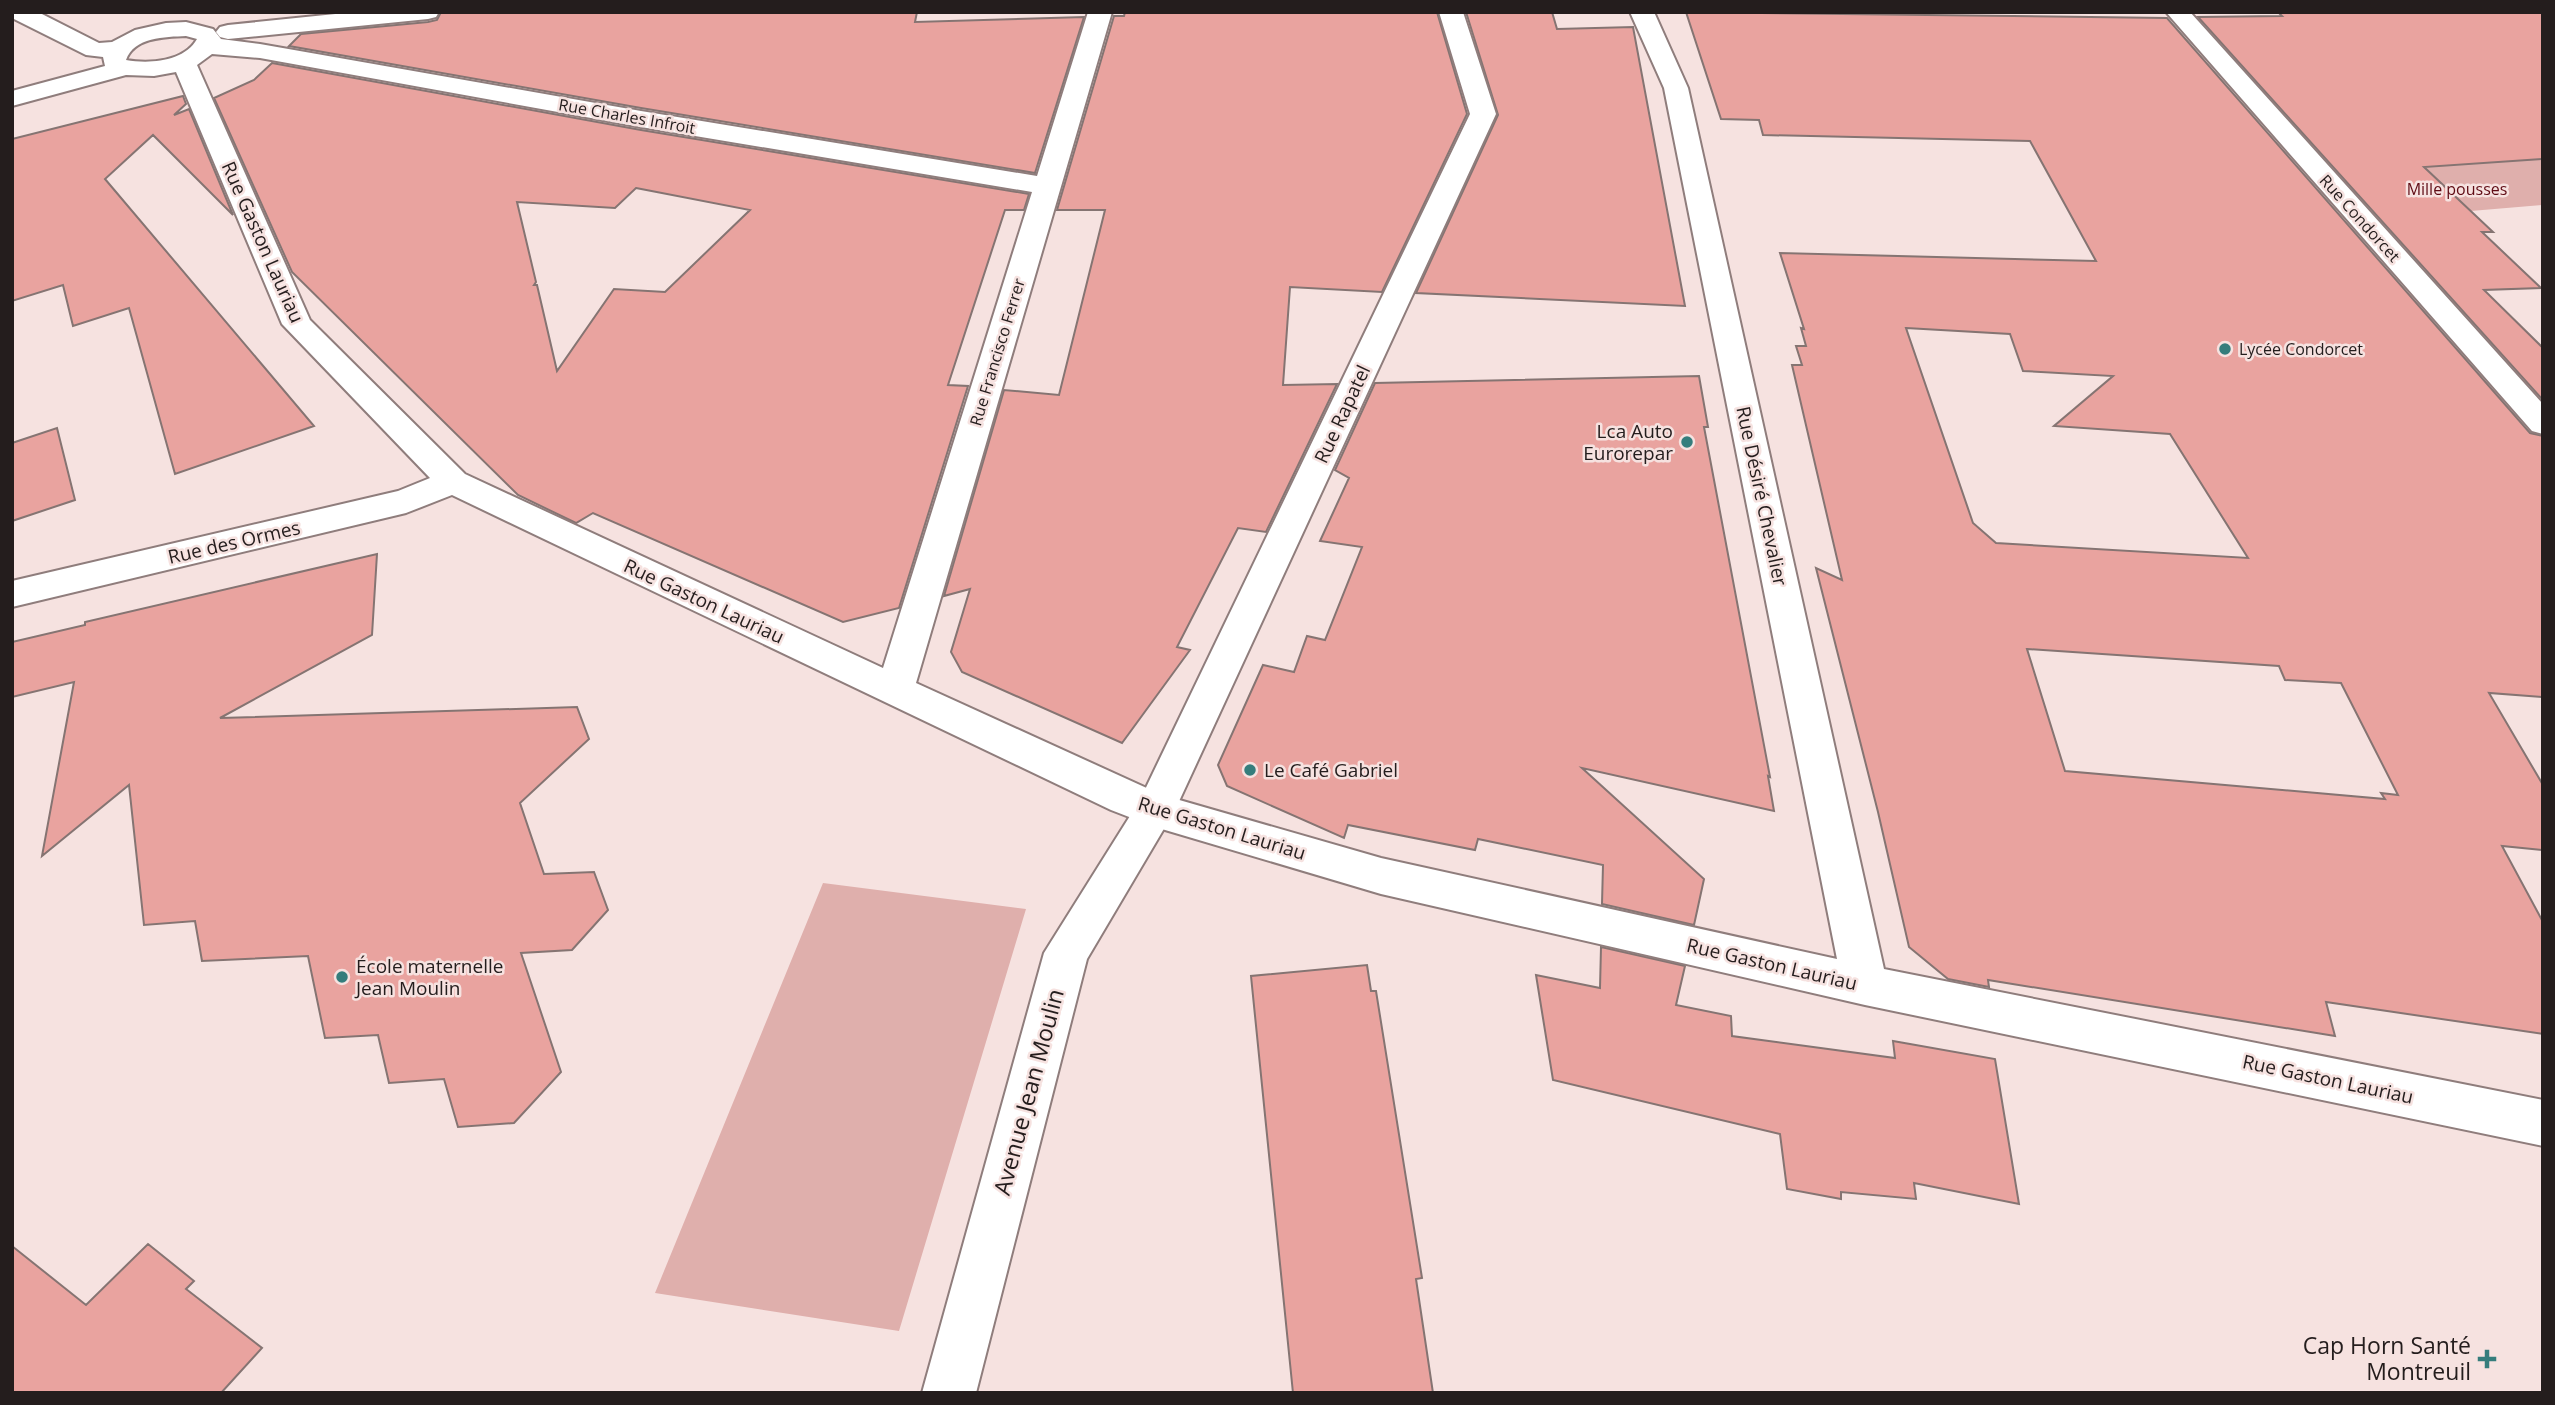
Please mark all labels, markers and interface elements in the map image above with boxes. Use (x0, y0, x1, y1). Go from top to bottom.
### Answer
street label: Rue Charles Infroit (557, 93, 697, 139)
street label: Rue Gaston Lauriau (216, 157, 310, 327)
street label: Rue Condorcet (2315, 170, 2405, 267)
park label: Mille pousses (2407, 178, 2507, 200)
street label: Rue Francisco Ferrer (964, 275, 1030, 428)
place label: Lycée Condorcet (2239, 338, 2363, 360)
marker: Lycée Condorcet (2217, 341, 2233, 357)
street label: Rue Rapatel (1308, 361, 1376, 467)
street label: Rue Désiré Chevalier (1730, 404, 1794, 588)
place label: Lca Auto Eurorepar (1583, 418, 1673, 466)
marker: Lca Auto Eurorepar (1679, 434, 1695, 450)
street label: Rue des Ormes (165, 514, 303, 570)
street label: Rue Gaston Lauriau (620, 552, 788, 650)
place label: Le Café Gabriel (1264, 757, 1398, 783)
marker: Le Café Gabriel (1242, 762, 1258, 778)
street label: Rue Gaston Lauriau (1135, 790, 1309, 866)
street label: Rue Gaston Lauriau (1684, 932, 1860, 996)
place label: École maternelle Jean Moulin (354, 953, 503, 1001)
marker: École maternelle Jean Moulin (334, 969, 350, 985)
street label: Avenue Jean Moulin (985, 985, 1071, 1198)
street label: Rue Gaston Lauriau (2240, 1048, 2416, 1110)
place label: Cap Horn Santé Montreuil (2303, 1329, 2471, 1387)
marker: Cap Horn Santé Montreuil (2477, 1349, 2497, 1369)

